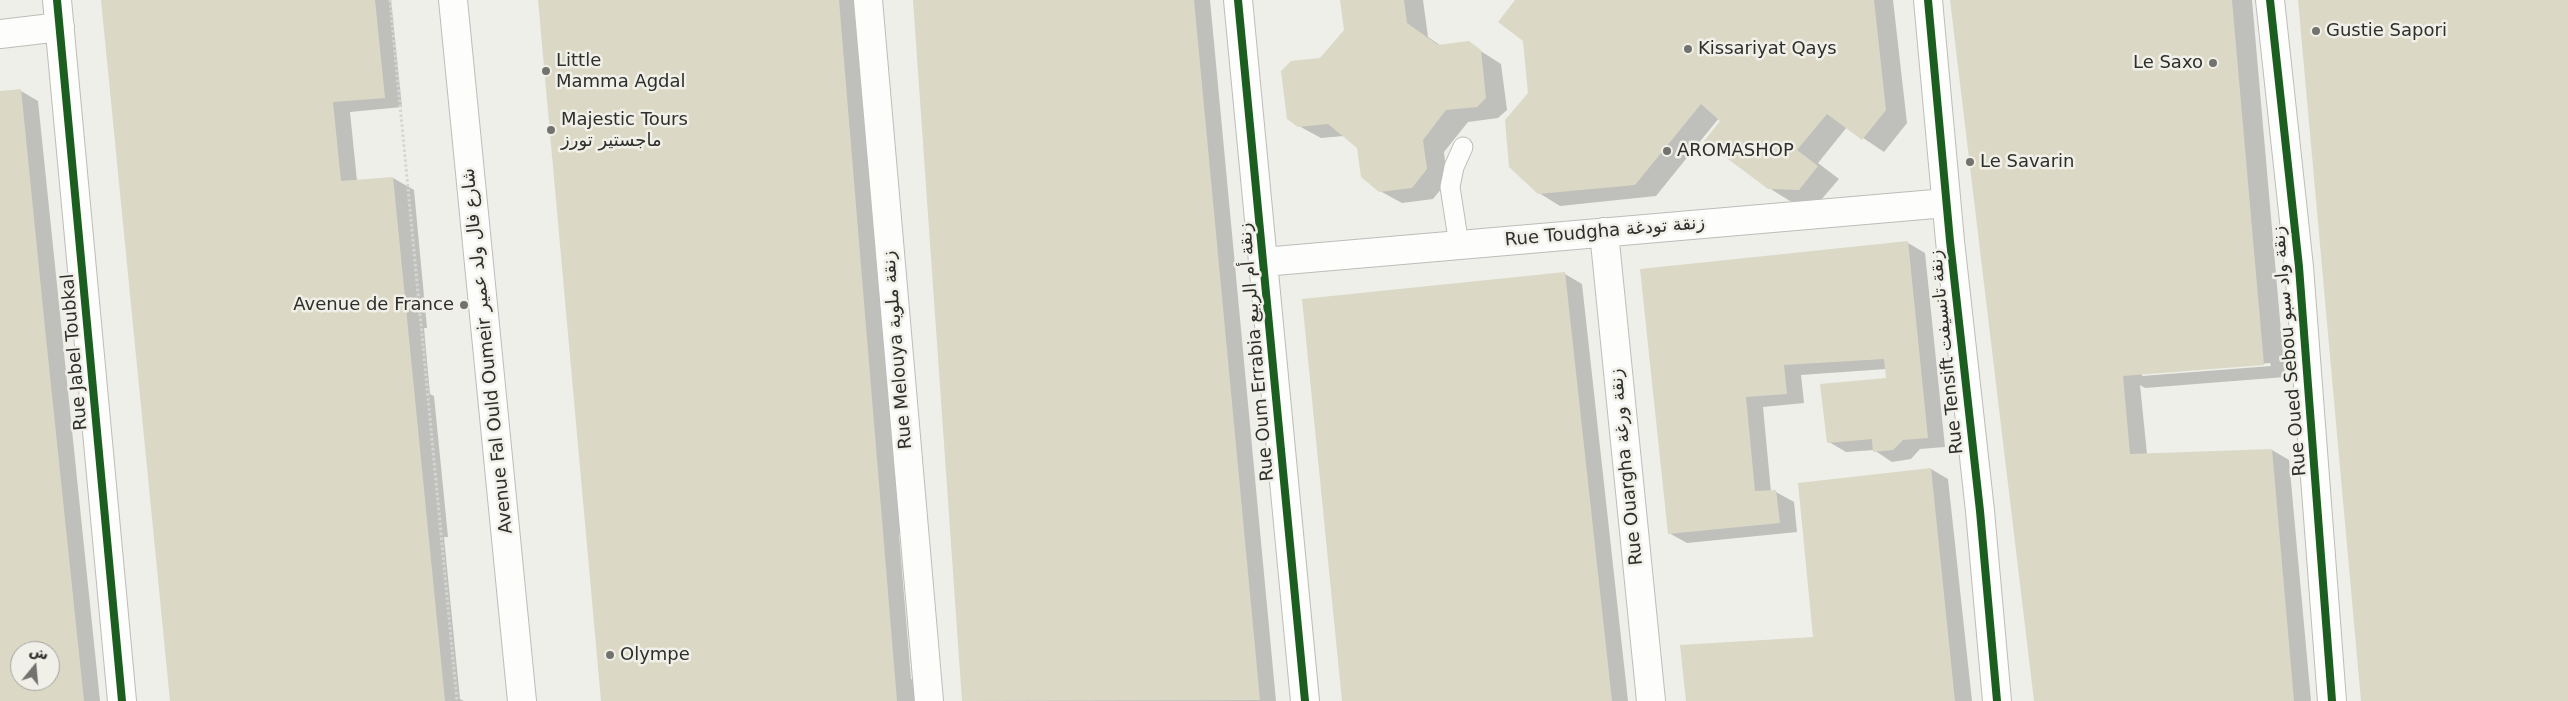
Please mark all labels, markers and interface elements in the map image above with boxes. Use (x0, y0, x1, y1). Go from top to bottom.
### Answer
place label: Gustie Sapori (2326, 20, 2447, 42)
marker: Gustie Sapori (2310, 25, 2322, 37)
place label: Kissariyat Qays (1698, 38, 1837, 60)
marker: Kissariyat Qays (1682, 43, 1694, 55)
place label: Little Mamma Agdal (556, 50, 686, 92)
place label: Le Saxo (2133, 52, 2203, 74)
marker: Le Saxo (2207, 57, 2219, 69)
marker: Little Mamma Agdal (540, 65, 552, 77)
place label: Majestic Tours ماجستير تورز (561, 109, 688, 152)
marker: Majestic Tours ماجستير تورز (545, 124, 557, 136)
place label: AROMASHOP (1677, 140, 1794, 162)
marker: AROMASHOP (1661, 145, 1673, 157)
place label: Le Savarin (1980, 151, 2074, 173)
marker: Le Savarin (1964, 156, 1976, 168)
street label: Avenue Fal Ould Oumeir شارع فال ولد عمير (458, 167, 518, 535)
street label: Rue Toudgha زنقة تودغة (1504, 212, 1706, 252)
street label: Rue Oum Errabia زنقة أم الربيع (1235, 222, 1279, 482)
street label: Rue Oued Sebou زنقة واد سبو (2268, 225, 2312, 477)
street label: Rue Tensift زنقة تانسيفت (1926, 249, 1968, 455)
street label: Rue Melouya زنقة ملوية (879, 250, 917, 450)
street label: Rue Jabel Toubkal (57, 273, 93, 431)
place label: Avenue de France (293, 294, 454, 316)
marker: Avenue de France (458, 299, 470, 311)
street label: Rue Ouargha زنقة ورغة (1606, 368, 1648, 566)
north arrow (10, 641, 60, 691)
text: ش (28, 642, 51, 663)
place label: Olympe (620, 644, 690, 666)
marker: Olympe (604, 649, 616, 661)

